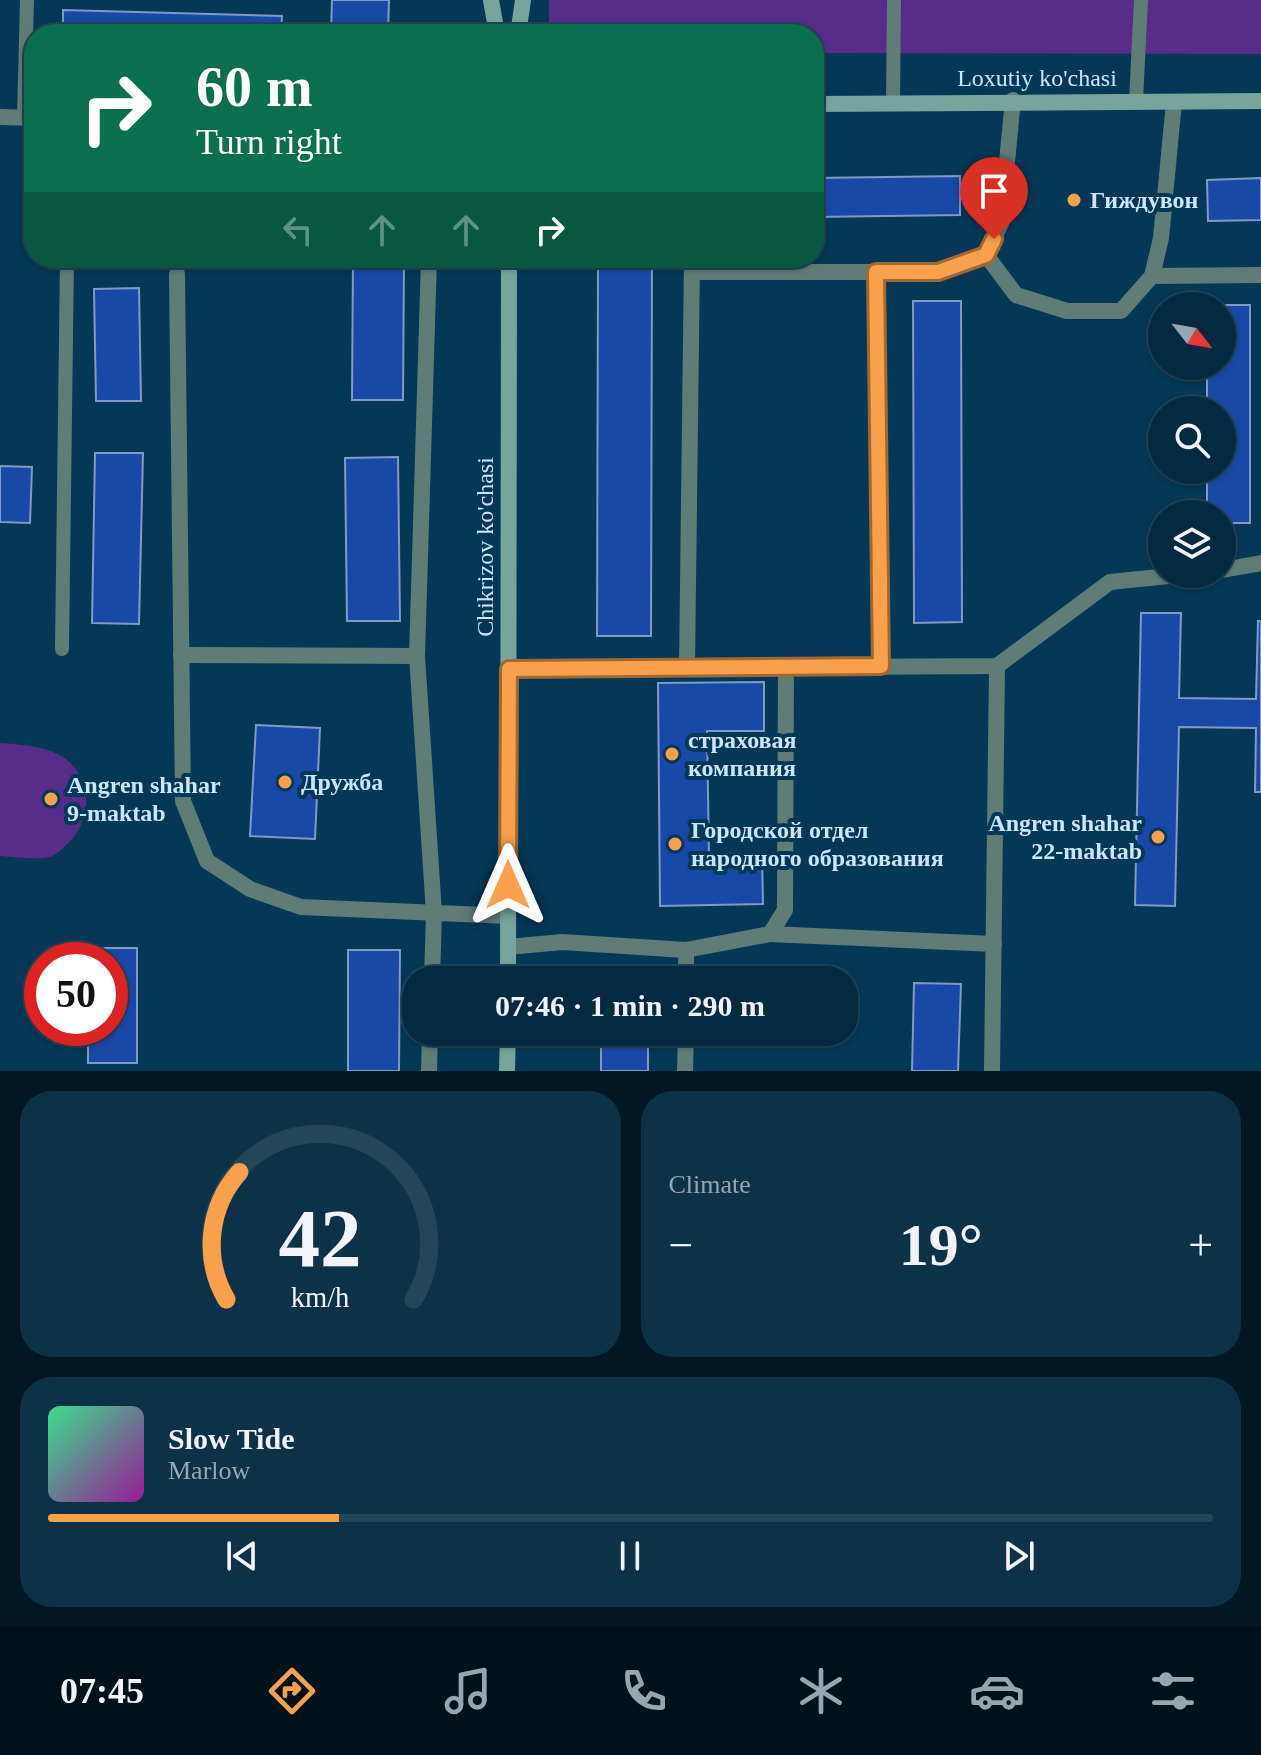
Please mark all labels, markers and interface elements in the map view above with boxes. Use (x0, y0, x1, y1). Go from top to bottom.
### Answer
icon: right (64, 56, 168, 160)
text: 60 m (196, 56, 313, 118)
street label: Loxutiy ko'chasi (957, 65, 1117, 91)
text: Turn right (196, 122, 342, 162)
pin (960, 157, 1028, 239)
icon: arrive (972, 169, 1016, 213)
place label: Гиждувон (1090, 187, 1199, 213)
marker: Гиждувон (1065, 191, 1083, 209)
icon: left (276, 208, 320, 252)
icon: ahead (360, 208, 404, 252)
icon: ahead (444, 208, 488, 252)
icon: right (528, 208, 572, 252)
north arrow (1148, 292, 1236, 380)
map controls (1148, 292, 1236, 588)
button: search (1148, 396, 1236, 484)
street label: Chikrizov ko'chasi (472, 457, 498, 637)
button: layers (1148, 500, 1236, 588)
place label: страховая компания (688, 727, 797, 781)
marker: страховая компания (663, 745, 681, 763)
place label: Дружба (301, 769, 383, 795)
place label: Angren shahar 9-maktab (67, 772, 221, 826)
marker: Дружба (276, 773, 294, 791)
marker: Angren shahar 9-maktab (42, 790, 60, 808)
place label: Angren shahar 22-maktab (988, 810, 1142, 864)
place label: Городской отдел народного образования (691, 817, 944, 871)
marker: Angren shahar 22-maktab (1149, 828, 1167, 846)
marker: Городской отдел народного образования (666, 835, 684, 853)
position arrow (466, 843, 550, 927)
speed limit sign: 50 (24, 942, 128, 1046)
text: 07:46 · 1 min · 290 m (495, 989, 765, 1022)
text: Climate (669, 1170, 751, 1199)
text: 42 (279, 1192, 362, 1284)
text: 19° (899, 1212, 983, 1278)
text: − (669, 1221, 693, 1270)
text: + (1188, 1221, 1213, 1270)
text: km/h (291, 1282, 350, 1313)
text: Slow Tide (168, 1422, 294, 1455)
text: Marlow (168, 1456, 250, 1485)
icon: previous (220, 1534, 264, 1578)
icon: pause (608, 1534, 652, 1578)
icon: next (997, 1534, 1041, 1578)
icon: directions (264, 1663, 320, 1719)
icon: music (440, 1663, 496, 1719)
icon: phone (616, 1663, 672, 1719)
icon: climate (793, 1663, 849, 1719)
icon: car (969, 1663, 1025, 1719)
icon: filters (1145, 1663, 1201, 1719)
text: 07:45 (60, 1671, 144, 1711)

